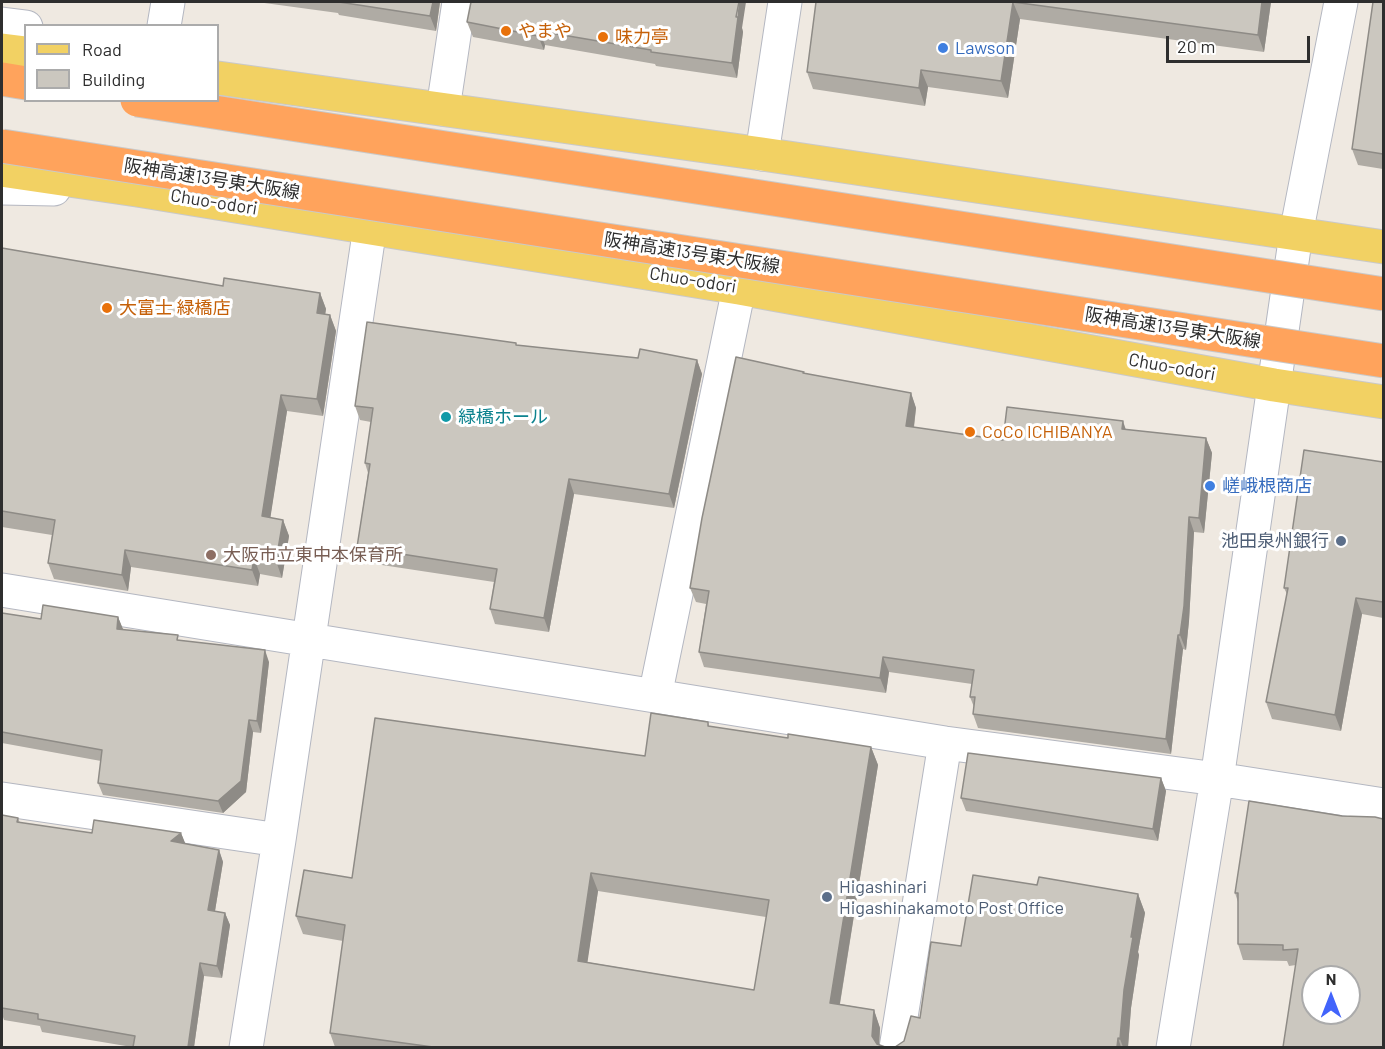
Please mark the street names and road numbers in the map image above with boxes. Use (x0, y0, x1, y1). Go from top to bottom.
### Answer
street label: 阪神高速13号東大阪線 (123, 154, 301, 204)
street label: Chuo-odori (169, 184, 259, 220)
street label: 阪神高速13号東大阪線 (603, 228, 781, 278)
street label: Chuo-odori (648, 262, 738, 298)
street label: 阪神高速13号東大阪線 (1084, 303, 1262, 353)
street label: Chuo-odori (1127, 349, 1217, 385)

